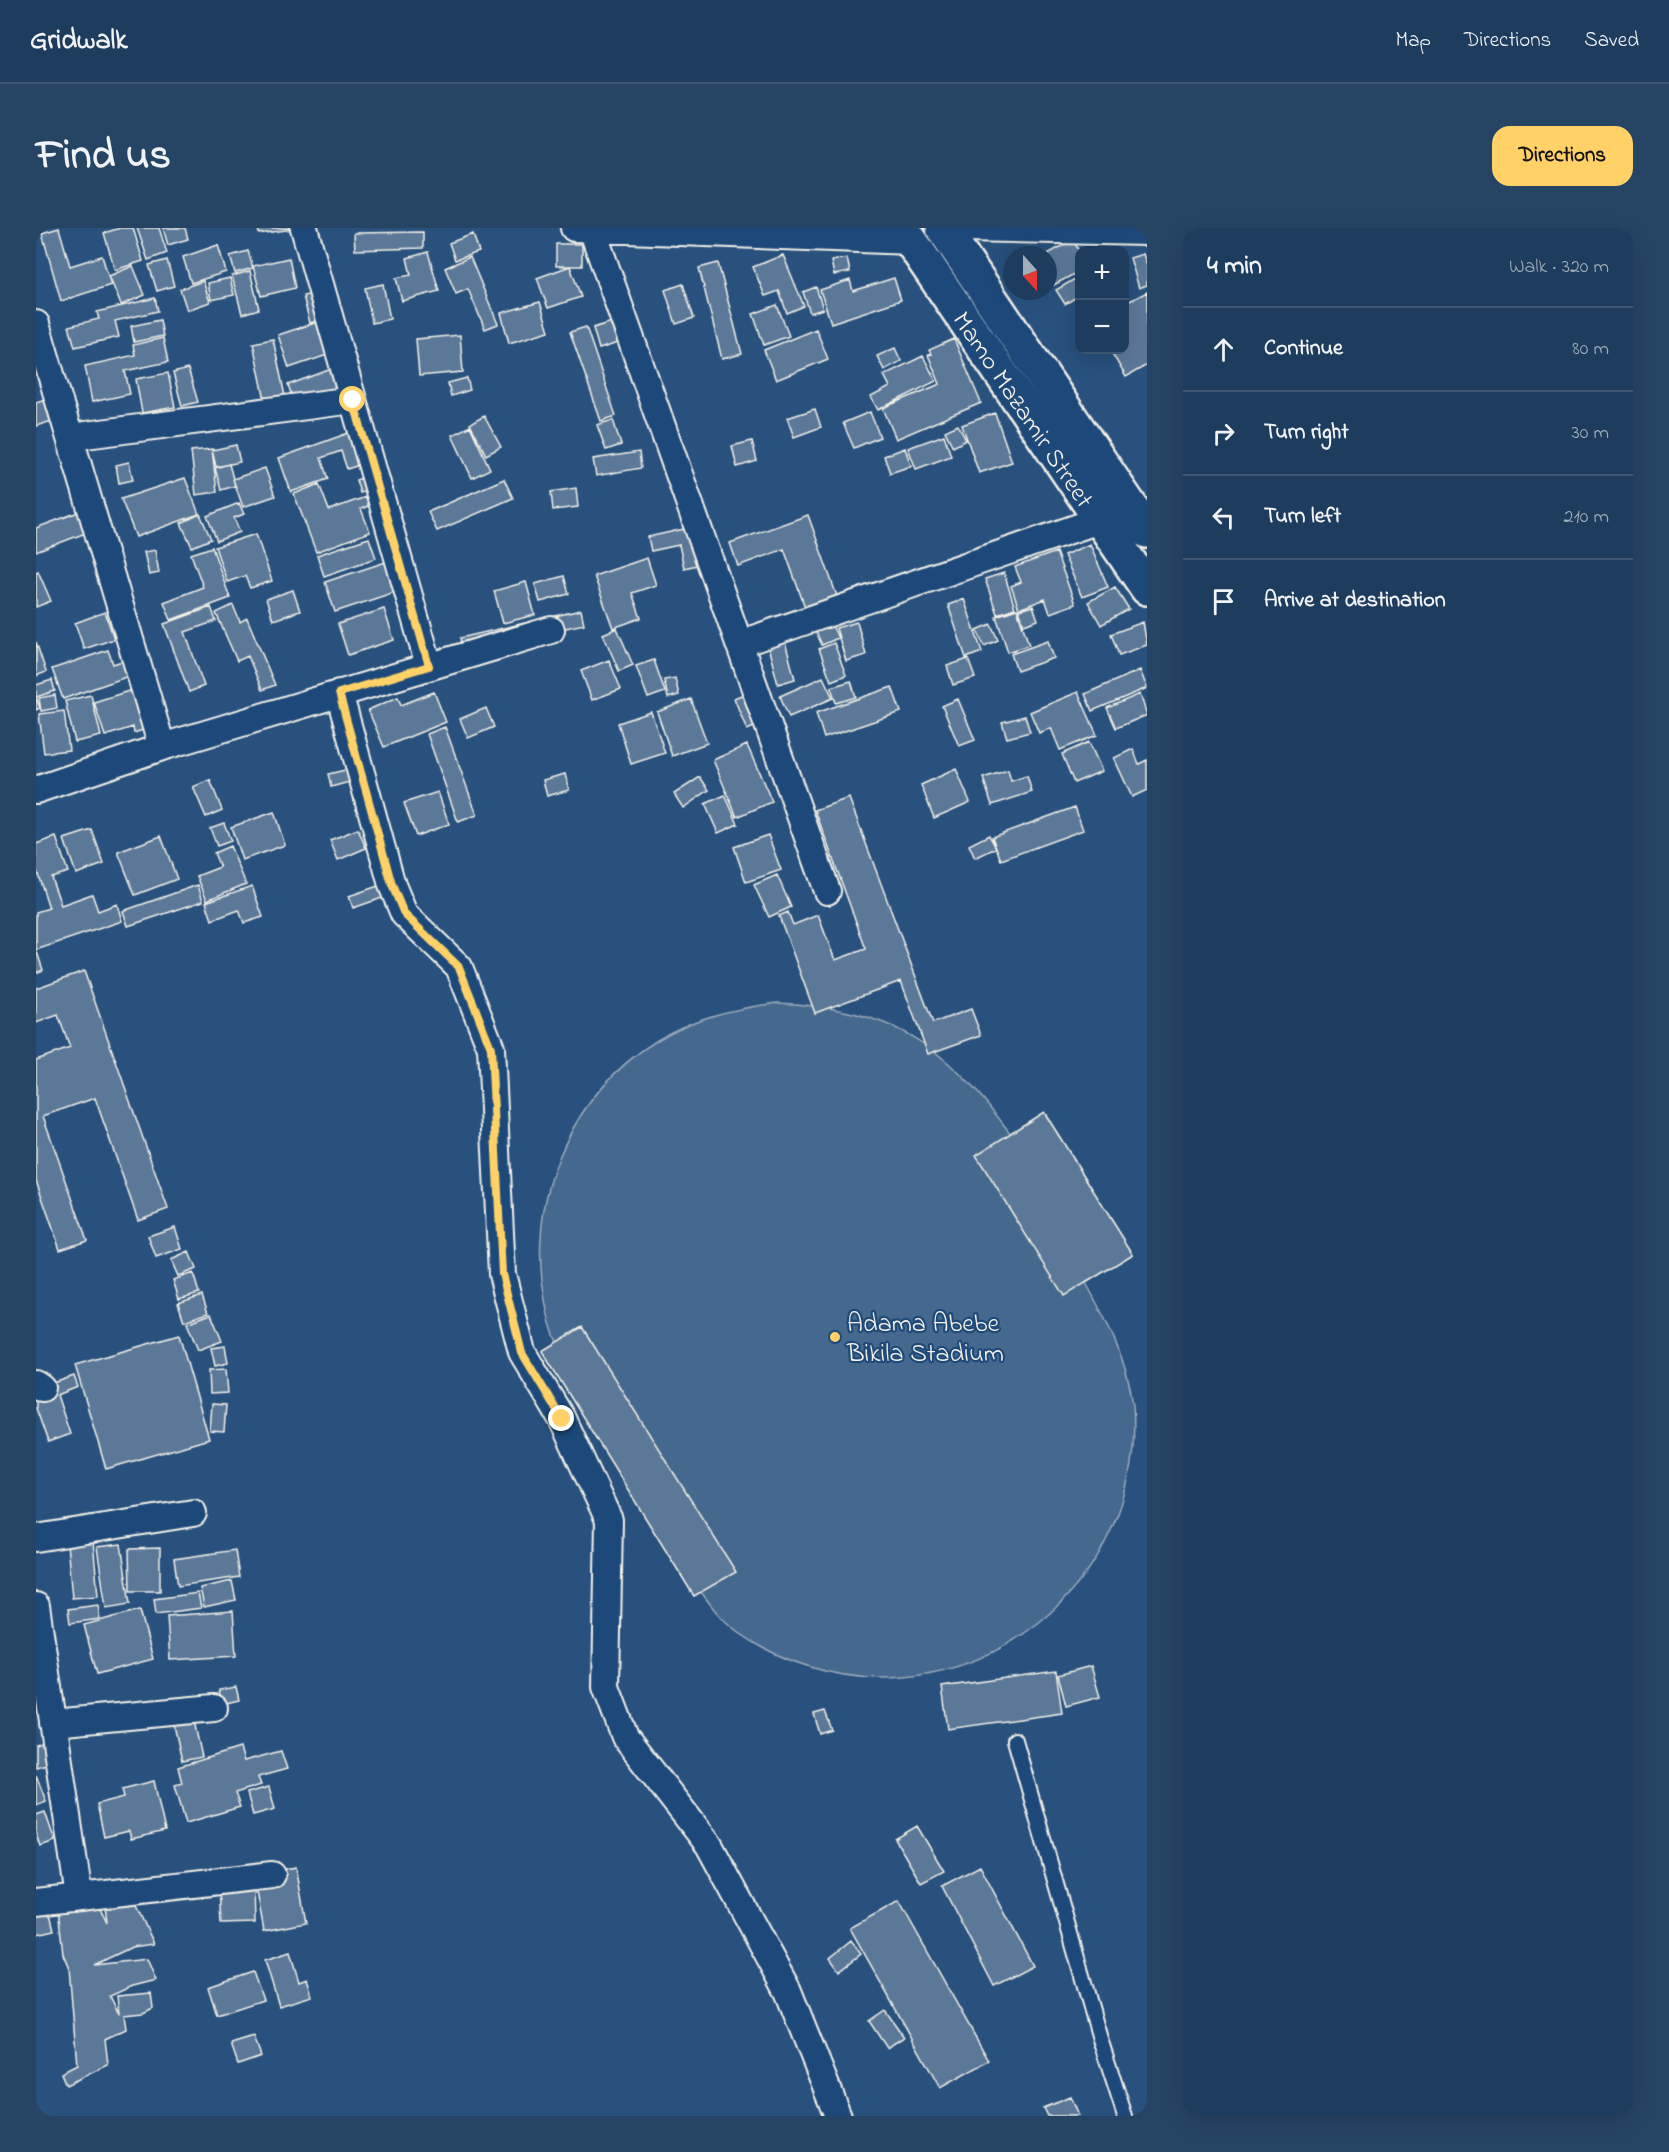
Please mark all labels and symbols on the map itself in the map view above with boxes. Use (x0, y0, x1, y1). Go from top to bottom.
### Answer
north arrow (1003, 246, 1057, 300)
street label: Mamo Mazamir Street (942, 305, 1102, 517)
route start (339, 386, 365, 412)
place label: Adama Abebe Bikila Stadium (846, 1306, 1004, 1374)
marker: Adama Abebe Bikila Stadium (828, 1330, 842, 1344)
route end (548, 1405, 574, 1431)

